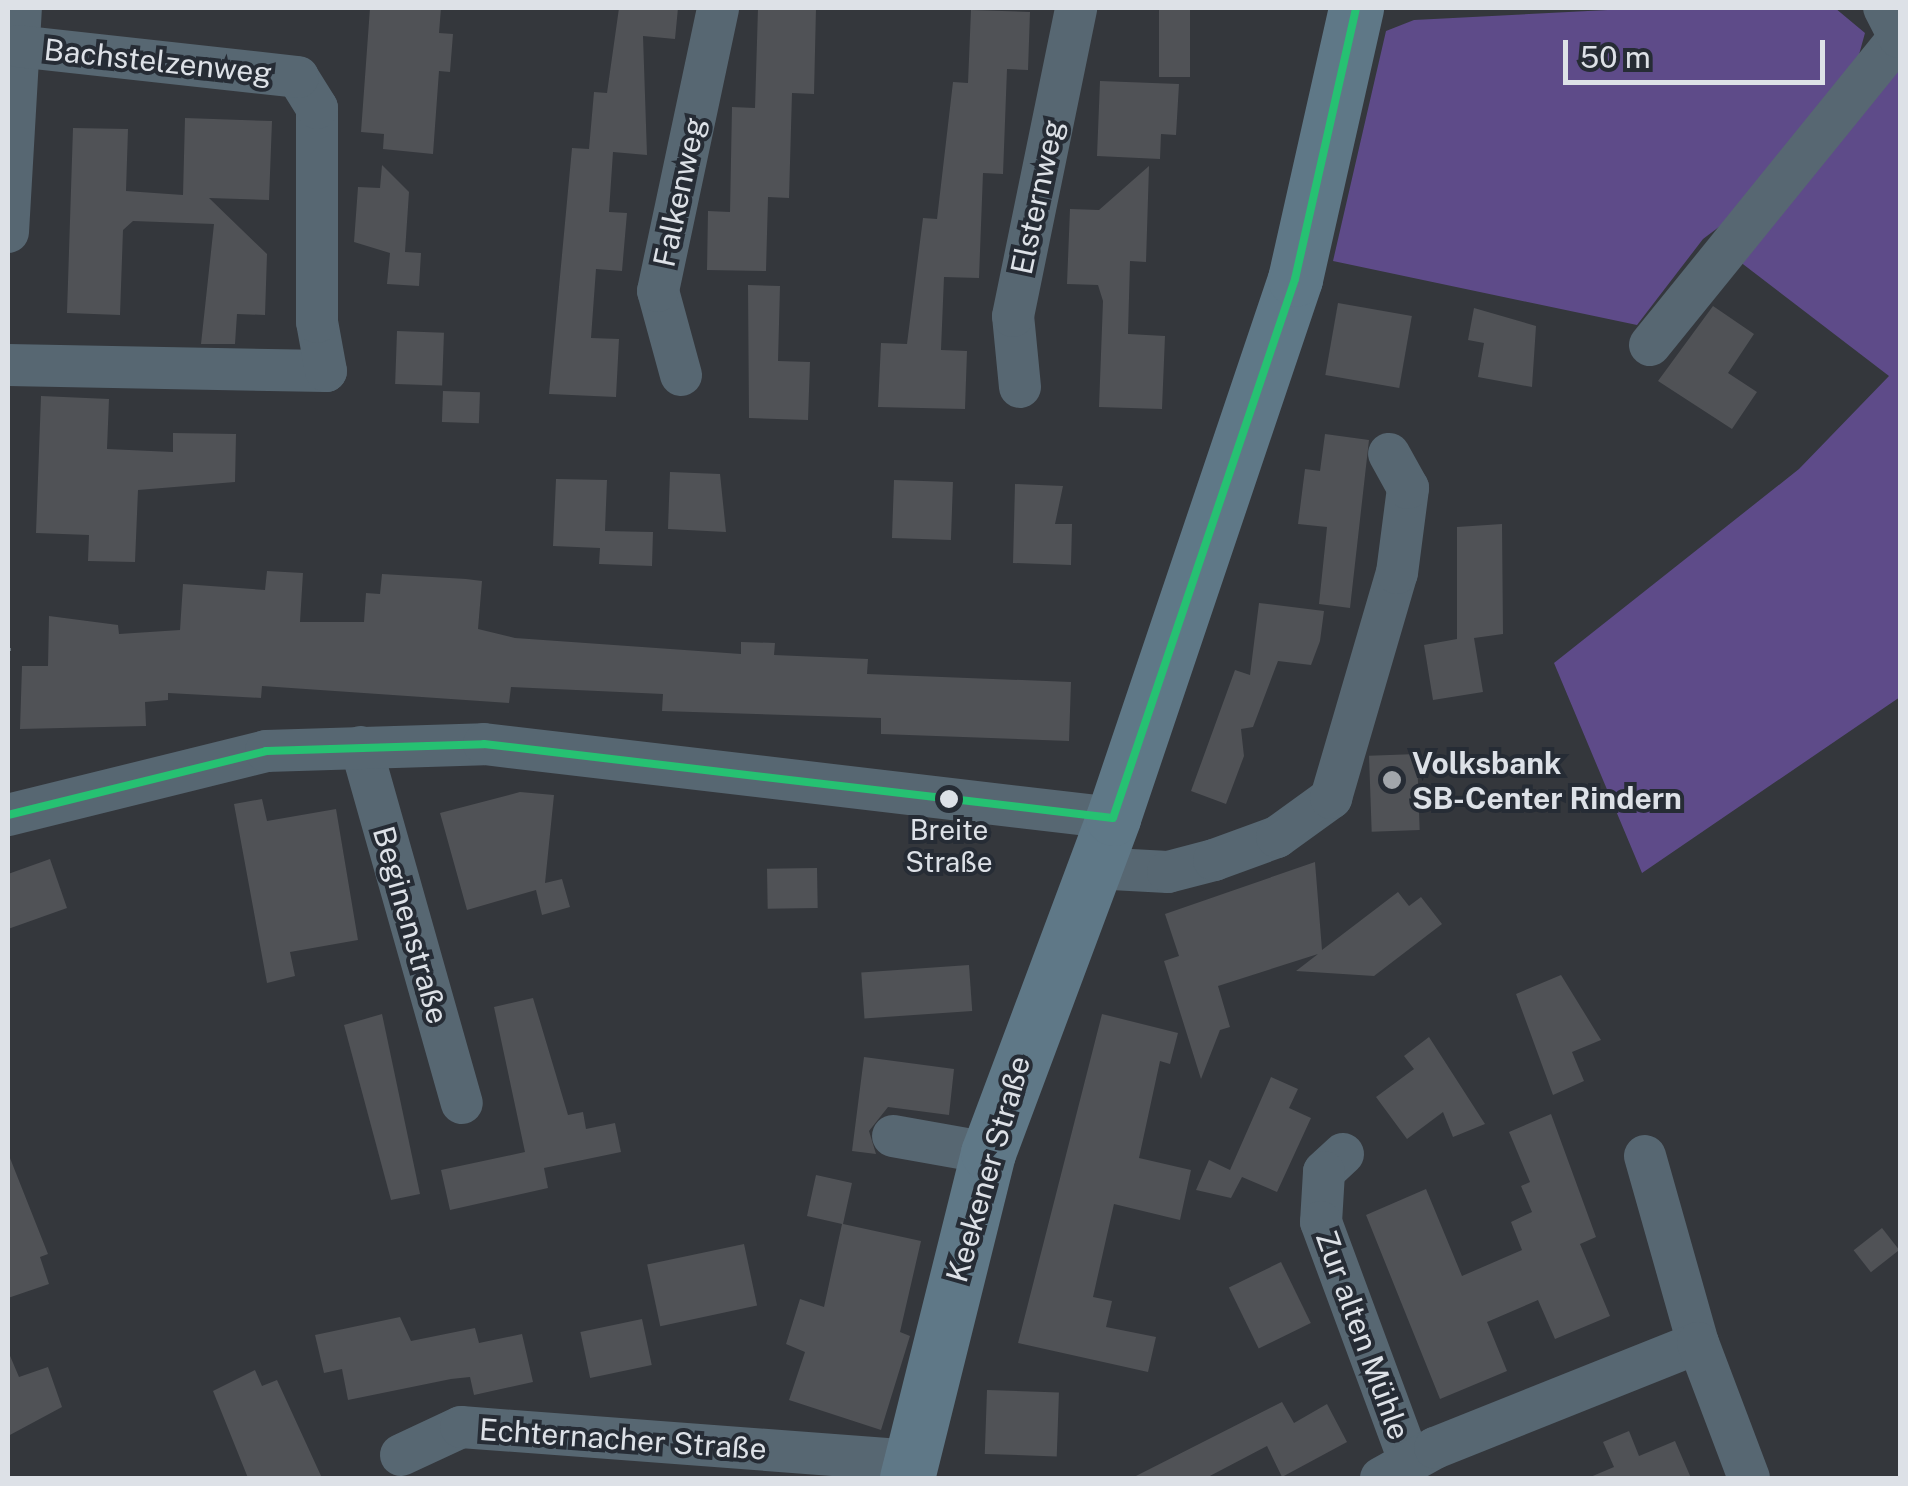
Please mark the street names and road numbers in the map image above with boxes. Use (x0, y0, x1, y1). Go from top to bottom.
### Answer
street label: Bachstelzenweg (42, 31, 274, 91)
street label: Falkenweg (646, 114, 712, 270)
street label: Elsternweg (1003, 116, 1071, 278)
street label: Beginenstraße (366, 822, 456, 1028)
street label: Keekener Straße (938, 1052, 1038, 1286)
street label: Zur alten Mühle (1308, 1226, 1418, 1444)
street label: Echternacher Straße (478, 1411, 768, 1467)

